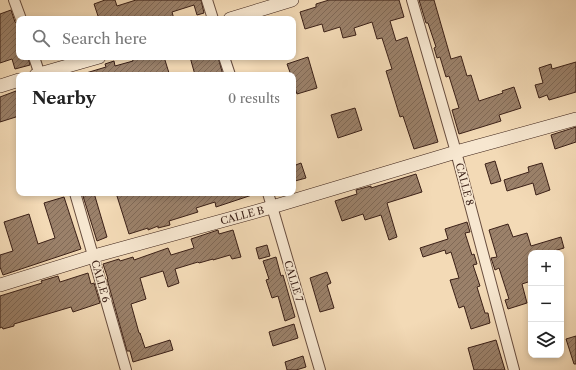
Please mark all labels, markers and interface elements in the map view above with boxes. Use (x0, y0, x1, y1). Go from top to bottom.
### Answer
search box (16, 16, 296, 60)
icon: search (30, 27, 52, 49)
text: Search here (62, 29, 147, 48)
text: Nearby (32, 88, 96, 108)
text: 0 results (228, 90, 280, 106)
street label: CALLE 8 (453, 161, 476, 207)
street label: CALLE B (219, 203, 265, 228)
map controls (528, 250, 564, 358)
button: + (528, 250, 564, 286)
street label: CALLE 6 (88, 258, 113, 304)
street label: CALLE 7 (281, 259, 306, 304)
button: − (528, 286, 564, 322)
button: layers (528, 322, 564, 358)

